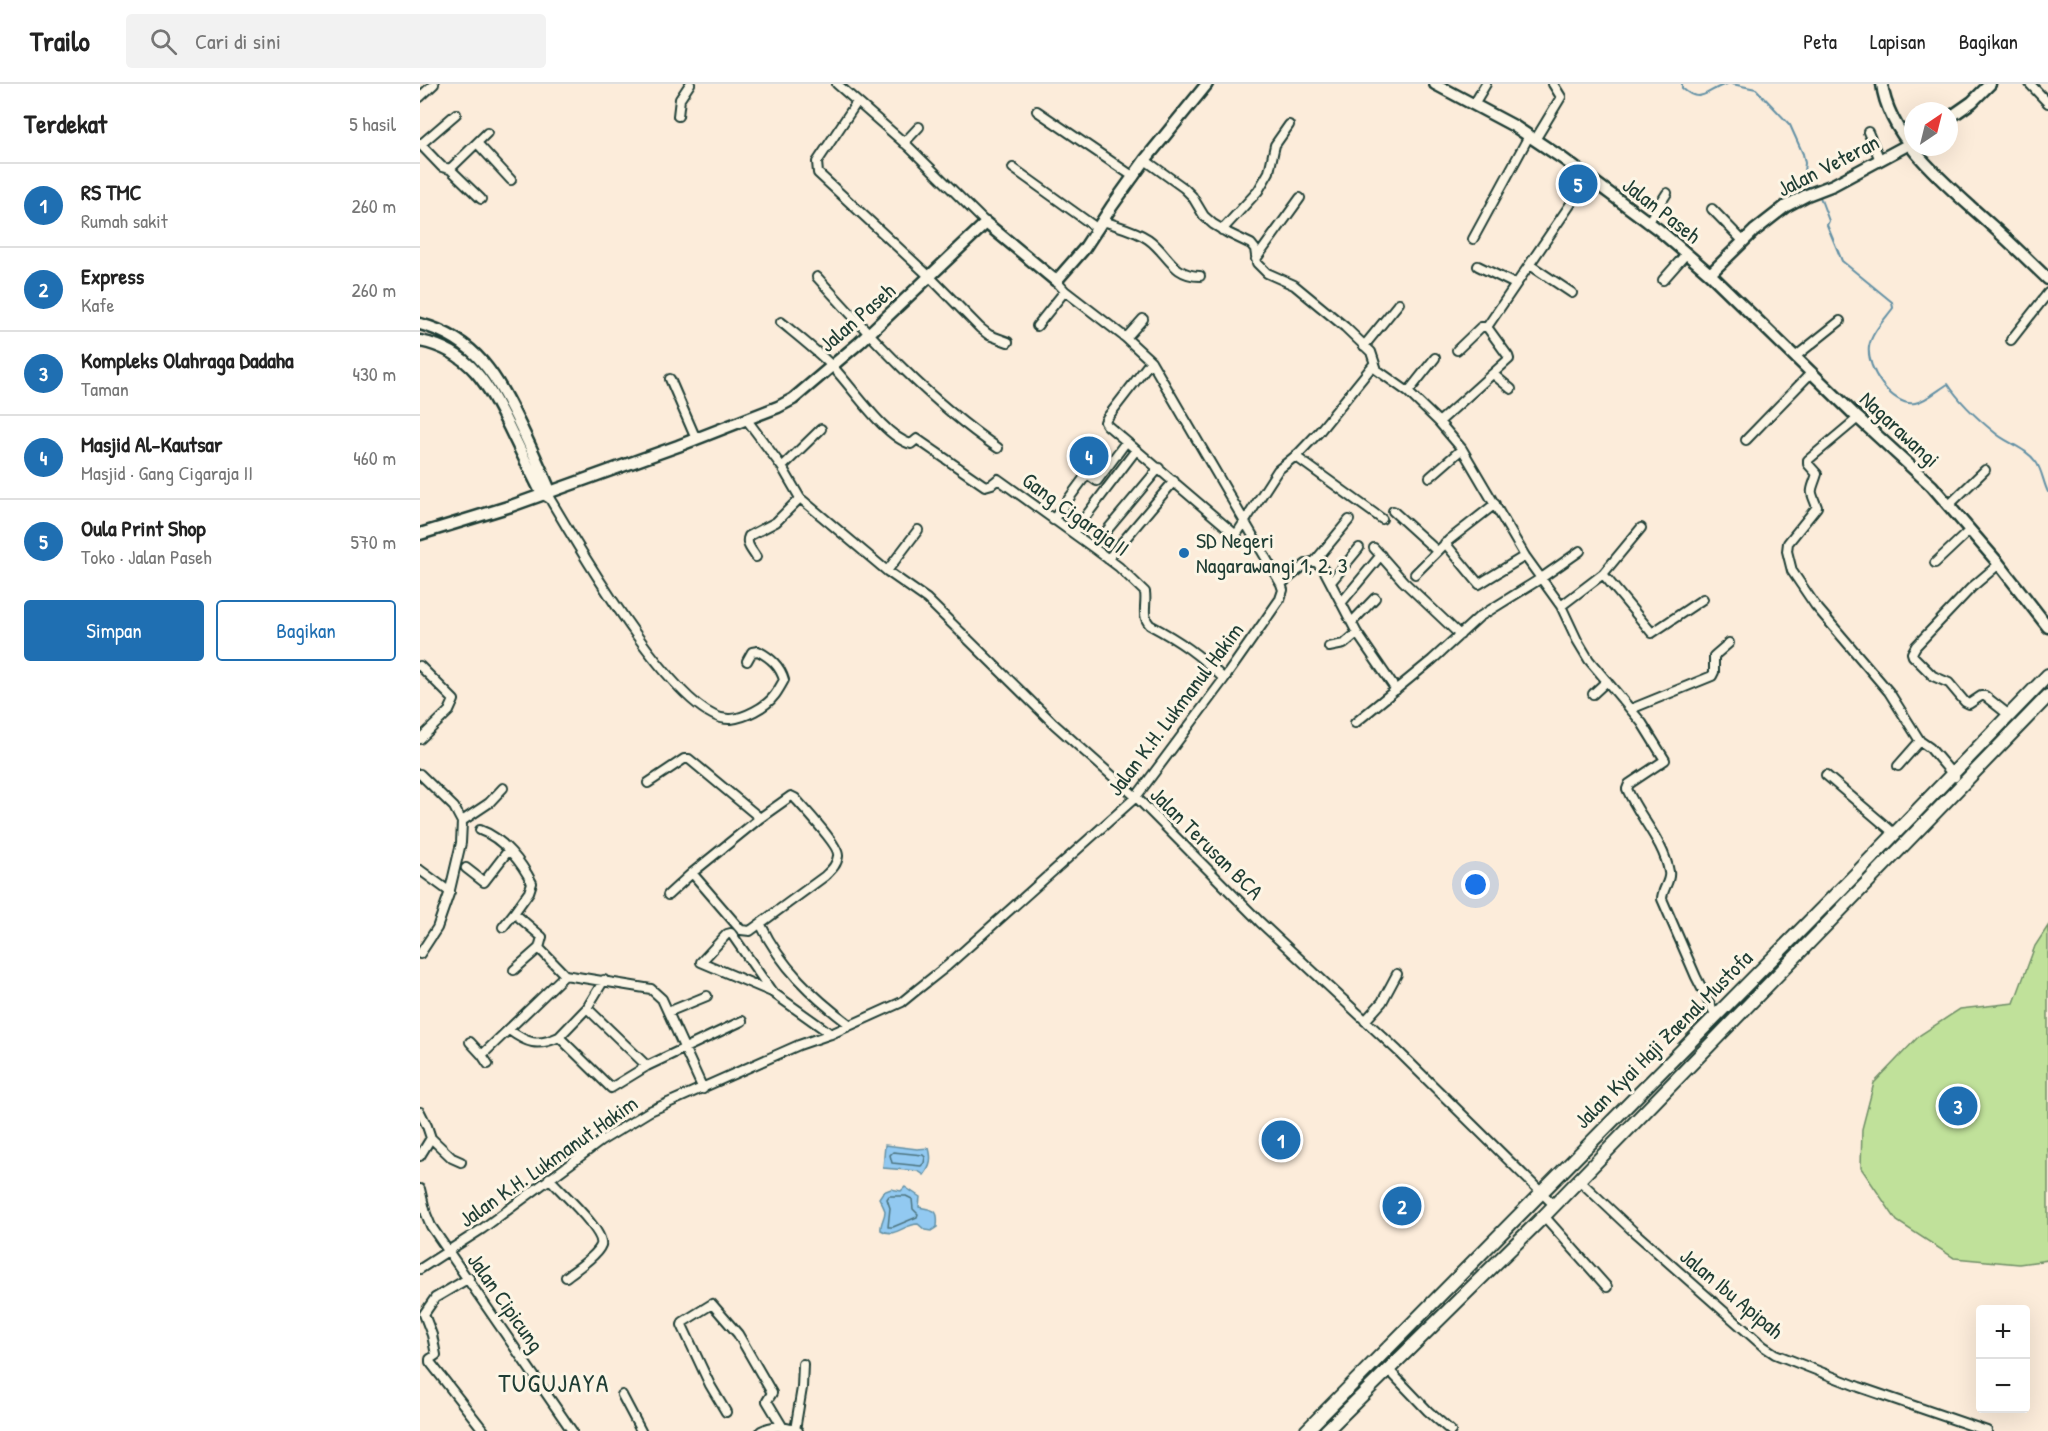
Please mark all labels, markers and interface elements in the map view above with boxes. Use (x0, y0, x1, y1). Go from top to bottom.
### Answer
search box (126, 14, 546, 68)
text: Trailo (30, 22, 90, 60)
icon: search (147, 25, 180, 58)
text: Cari di sini (195, 26, 281, 56)
text: Peta (1803, 27, 1837, 56)
text: Lapisan (1870, 27, 1926, 56)
text: Bagikan (1959, 27, 2018, 56)
north arrow (1904, 102, 1958, 156)
text: Terdekat (24, 106, 107, 141)
text: 5 hasil (349, 110, 396, 137)
street label: Jalan Veteran (1772, 126, 1884, 204)
pin: 5 (1558, 162, 1598, 206)
street label: Jalan Paseh (1617, 170, 1707, 250)
text: RS TMC (81, 177, 142, 207)
text: 1 (40, 192, 47, 219)
text: 260 m (352, 192, 396, 219)
text: Rumah sakit (81, 207, 168, 234)
text: Express (81, 261, 144, 291)
text: 2 (39, 276, 48, 303)
text: 260 m (352, 276, 396, 303)
street label: Jalan Paseh (812, 276, 902, 358)
text: Kafe (81, 291, 114, 318)
text: Kompleks Olahraga Dadaha (81, 345, 294, 375)
text: 3 (39, 360, 48, 387)
text: 430 m (352, 360, 396, 387)
text: Taman (81, 375, 129, 402)
street label: Nagarawangi (1853, 384, 1947, 474)
text: Masjid Al-Kautsar (81, 429, 222, 459)
pin: 4 (1070, 434, 1108, 478)
text: 4 (40, 444, 47, 471)
text: 460 m (353, 444, 396, 471)
text: Masjid · Gang Cigaraja II (81, 459, 253, 486)
street label: Gang Cigaraja II (1016, 465, 1136, 563)
text: Oula Print Shop (81, 513, 206, 543)
place label: SD Negeri Nagarawangi 1, 2, 3 (1196, 525, 1348, 580)
text: 5 (39, 528, 48, 555)
text: 570 m (350, 528, 396, 555)
text: Toko · Jalan Paseh (81, 543, 212, 570)
marker: SD Negeri Nagarawangi 1, 2, 3 (1177, 546, 1191, 560)
button: Simpan (24, 600, 204, 661)
button: Bagikan (216, 600, 396, 661)
street label: Jalan K.H. Lukmanul Hakim (1100, 616, 1250, 802)
street label: Jalan Terusan BCA (1144, 780, 1270, 906)
your location (1461, 870, 1490, 899)
street label: Jalan Kyai Haji Zaenal Mustofa (1567, 943, 1759, 1135)
pin: 3 (1938, 1084, 1978, 1128)
street label: Jalan K.H. Lukmanut Hakim (453, 1088, 643, 1234)
pin: 1 (1262, 1118, 1300, 1162)
pin: 2 (1382, 1184, 1422, 1228)
street label: Jalan Ibu Apipah (1674, 1241, 1790, 1345)
street label: Jalan Cipicung (461, 1246, 551, 1358)
map controls (1976, 1305, 2030, 1413)
button: + (1976, 1305, 2030, 1359)
button: − (1976, 1359, 2030, 1413)
district label: TUGUJAYA (498, 1365, 610, 1400)

